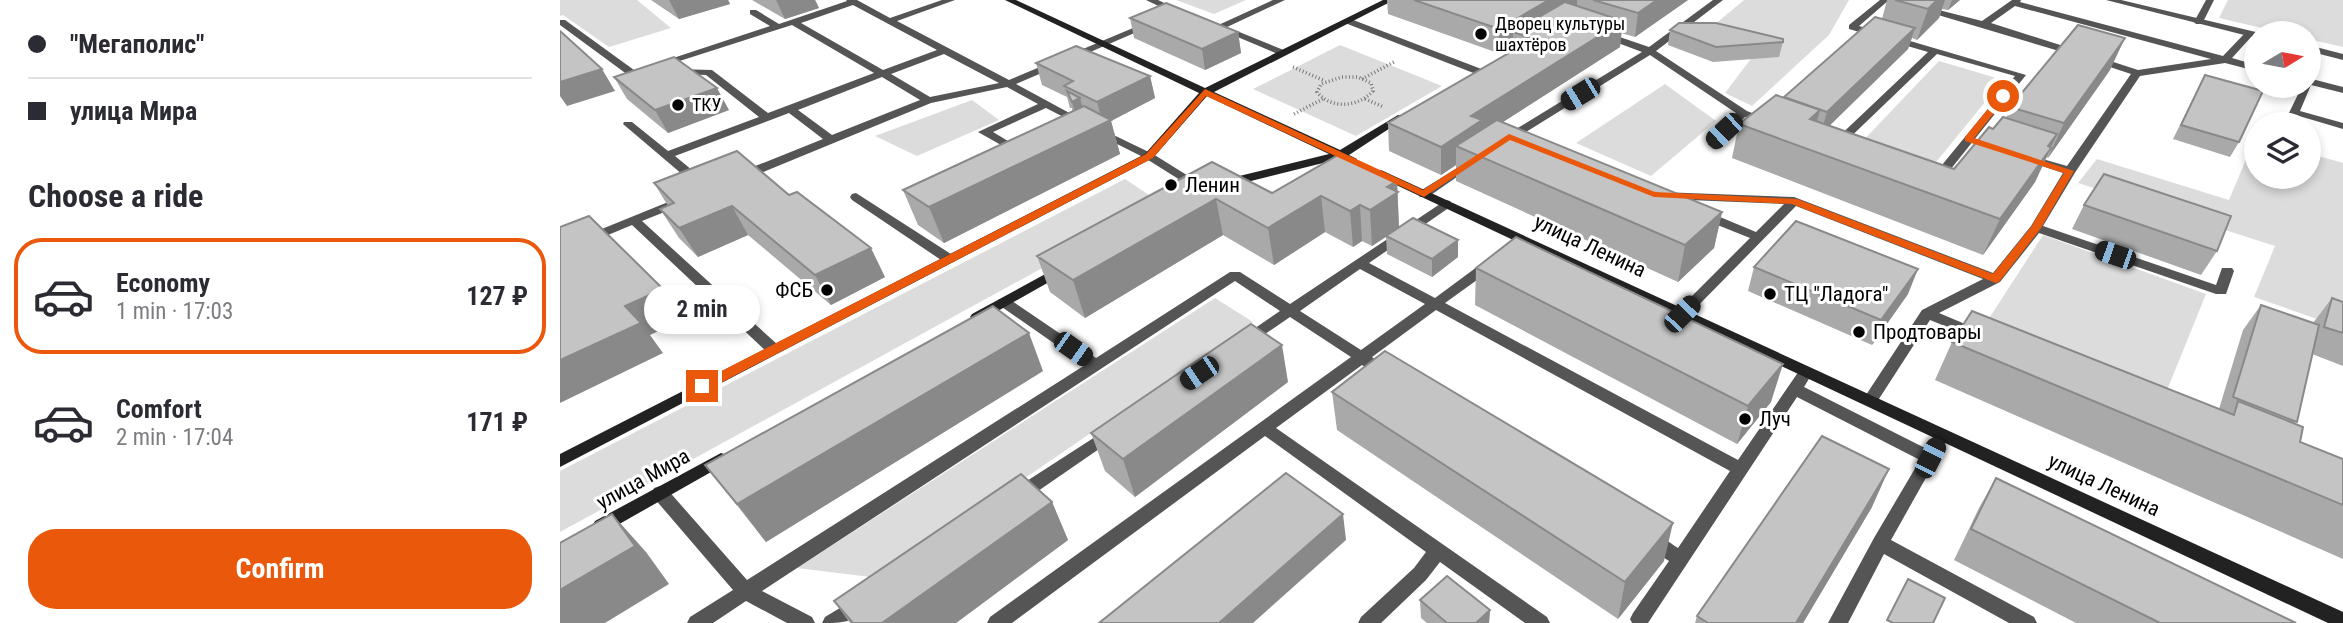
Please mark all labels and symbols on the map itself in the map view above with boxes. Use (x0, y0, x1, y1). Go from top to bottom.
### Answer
place label: Дворец культуры шахтёров (1495, 13, 1625, 55)
north arrow (2244, 21, 2320, 98)
marker: Дворец культуры шахтёров (1473, 26, 1489, 42)
car (1557, 74, 1604, 114)
route start (1987, 80, 2019, 112)
place label: ТКУ (692, 94, 721, 115)
marker: ТКУ (670, 97, 686, 113)
car (1702, 109, 1747, 153)
place label: Ленин (1185, 173, 1240, 197)
marker: Ленин (1163, 177, 1179, 193)
street label: улица Ленина (1530, 210, 1650, 282)
car (2092, 238, 2139, 272)
place label: ФСБ (775, 278, 813, 302)
marker: ФСБ (819, 282, 835, 298)
place label: ТЦ "Ладога" (1784, 282, 1889, 306)
callout: 2 min (644, 284, 760, 334)
marker: ТЦ "Ладога" (1762, 286, 1778, 302)
car (1660, 292, 1705, 336)
place label: Продтовары (1873, 320, 1982, 344)
marker: Продтовары (1851, 324, 1867, 340)
car (1050, 328, 1097, 370)
car (1176, 353, 1223, 393)
route end (686, 370, 718, 402)
place label: Луч (1759, 407, 1791, 431)
marker: Луч (1737, 411, 1753, 427)
car (1912, 435, 1949, 481)
street label: улица Мира (592, 444, 694, 514)
street label: улица Ленина (2044, 449, 2164, 521)

